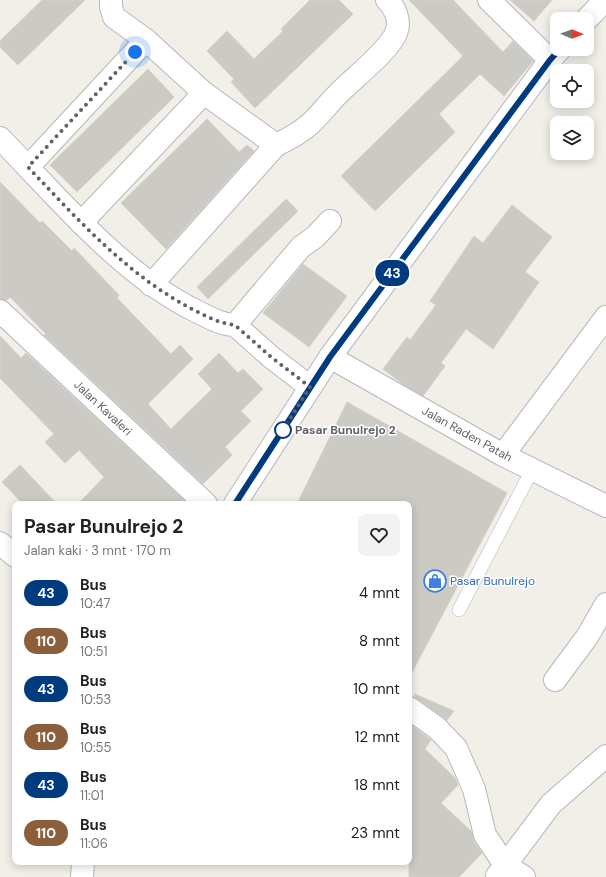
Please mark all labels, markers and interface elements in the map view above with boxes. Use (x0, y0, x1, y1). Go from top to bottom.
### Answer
north arrow (550, 12, 594, 56)
map controls (550, 12, 594, 160)
your location (125, 42, 145, 62)
button: locate (550, 64, 594, 108)
button: layers (550, 116, 594, 160)
line badge: 43 (374, 260, 410, 286)
text: 43 (383, 264, 401, 282)
street label: Jalan Kavaleri (70, 377, 136, 439)
street label: Jalan Raden Patah (419, 403, 515, 466)
marker: Pasar Bunulrejo 2 (274, 421, 292, 439)
place label: Pasar Bunulrejo 2 (295, 422, 396, 438)
text: Pasar Bunulrejo 2 (24, 514, 183, 539)
button: heart (358, 514, 400, 556)
text: Jalan kaki · 3 mnt · 170 m (24, 542, 171, 559)
shop icon: Pasar Bunulrejo (422, 568, 448, 594)
place label: Pasar Bunulrejo (450, 573, 535, 589)
text: Bus (80, 575, 107, 595)
text: 4 mnt (359, 583, 400, 603)
text: 43 (37, 584, 55, 602)
text: 10:47 (80, 595, 110, 612)
text: Bus (80, 623, 107, 643)
text: 8 mnt (359, 631, 400, 651)
text: 110 (36, 632, 56, 650)
text: 10:51 (80, 643, 108, 660)
text: Bus (80, 671, 107, 691)
text: 10 mnt (353, 679, 400, 699)
text: 43 (37, 680, 55, 698)
text: 10:53 (80, 691, 111, 708)
text: Bus (80, 719, 107, 739)
text: 12 mnt (355, 727, 400, 747)
text: 110 (36, 728, 56, 746)
text: 10:55 (80, 739, 111, 756)
text: Bus (80, 767, 107, 787)
text: 18 mnt (354, 775, 400, 795)
text: 43 (37, 776, 55, 794)
text: 11:01 (80, 787, 104, 804)
text: Bus (80, 815, 107, 835)
text: 23 mnt (351, 823, 400, 843)
text: 110 (36, 824, 56, 842)
text: 11:06 (80, 835, 108, 852)

